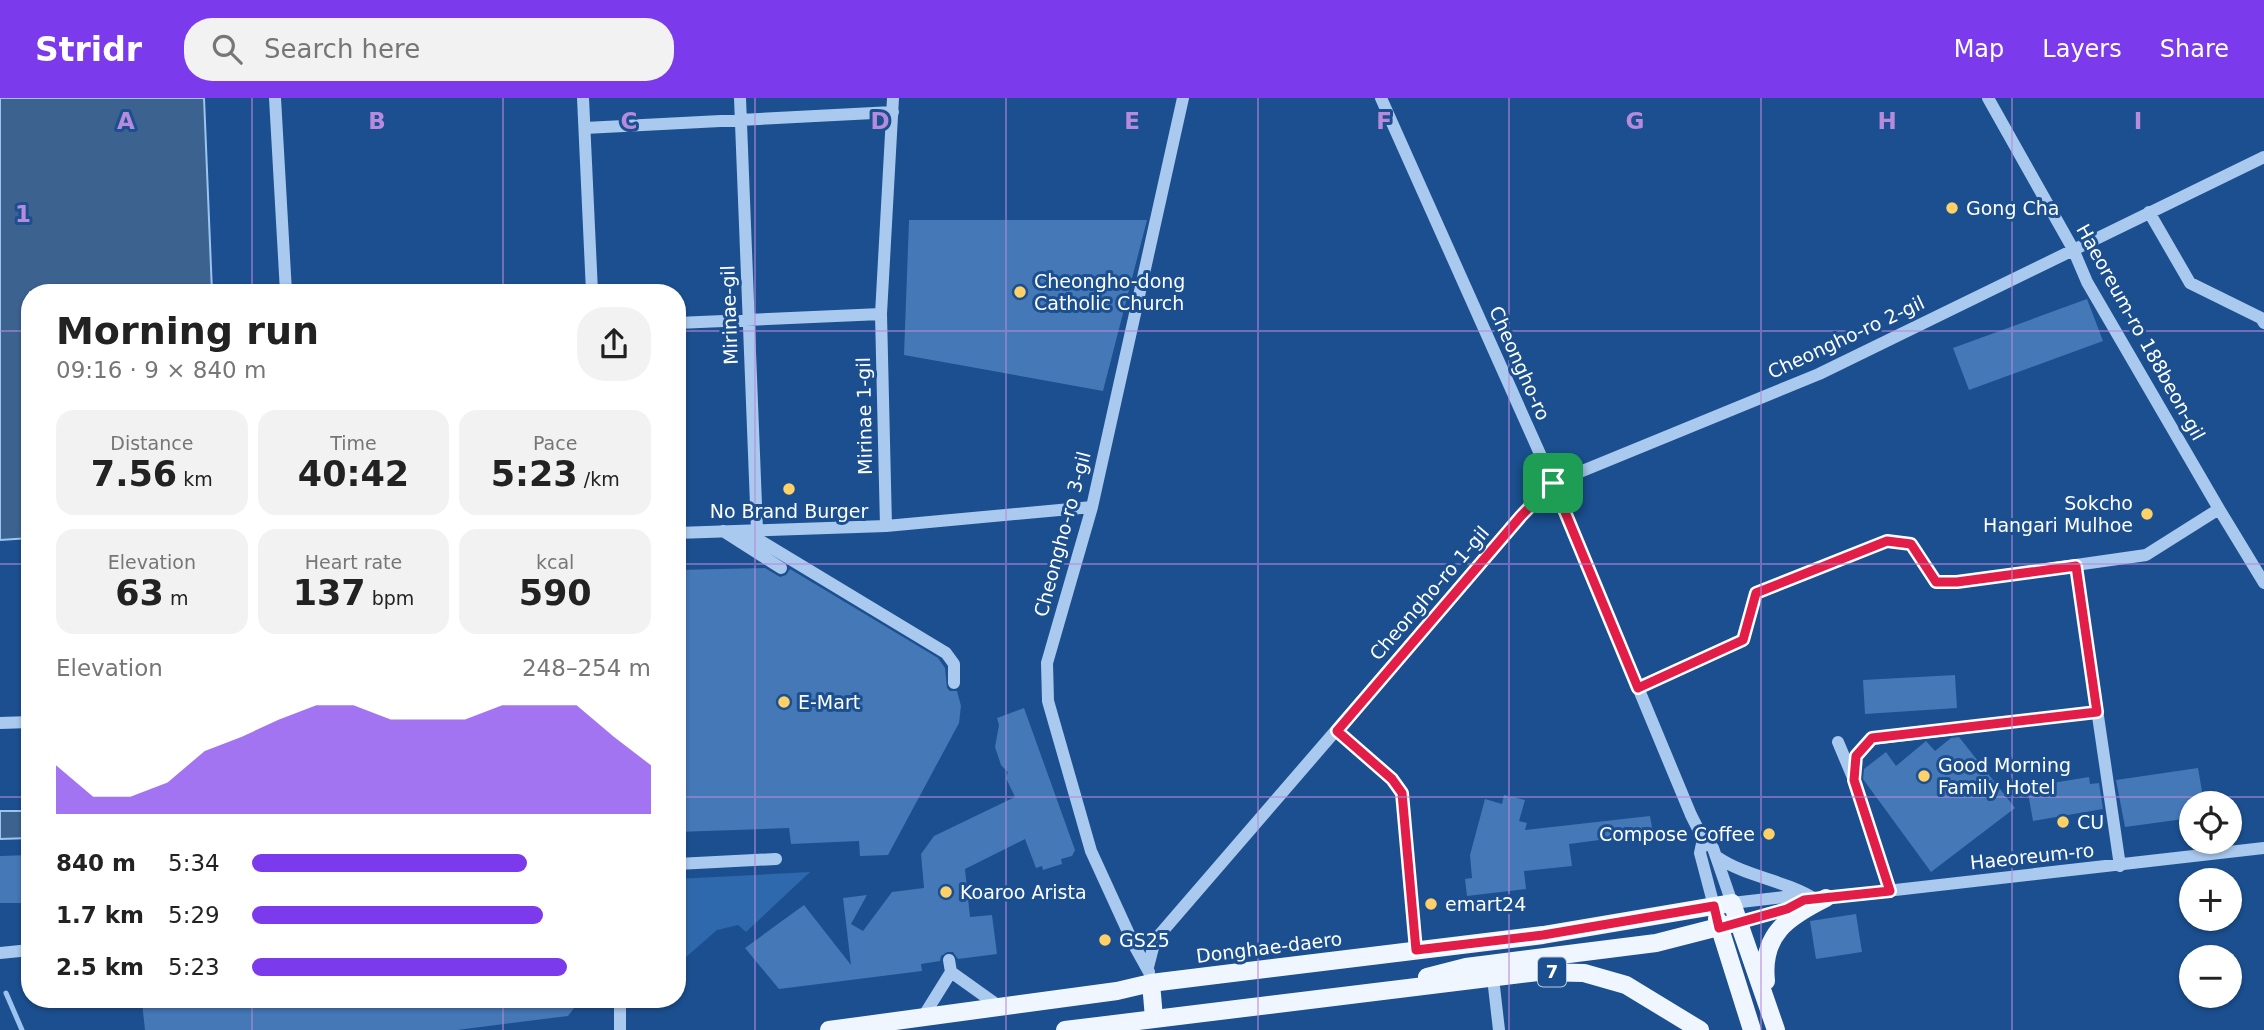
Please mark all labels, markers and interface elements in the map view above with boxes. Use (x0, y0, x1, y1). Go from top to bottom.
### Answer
search box (184, 18, 674, 81)
text: Stridr (35, 30, 142, 69)
icon: search (208, 30, 246, 68)
text: Search here (264, 34, 420, 64)
text: Map (1954, 35, 2004, 63)
text: Layers (2042, 35, 2122, 63)
text: Share (2160, 35, 2229, 63)
text: A (117, 108, 135, 134)
text: B (368, 108, 386, 134)
text: C (621, 108, 637, 134)
text: D (870, 108, 890, 134)
text: E (1124, 108, 1140, 134)
text: F (1376, 108, 1392, 134)
text: G (1626, 108, 1644, 134)
text: H (1877, 108, 1897, 134)
text: I (2134, 108, 2142, 134)
place label: Gong Cha (1966, 197, 2059, 219)
marker: Gong Cha (1944, 200, 1960, 216)
text: 1 (15, 201, 31, 227)
street label: Haeoreum-ro 188beon-gil (2072, 220, 2210, 444)
street label: Mirinae-gil (716, 265, 742, 365)
place label: Cheongho-dong Catholic Church (1034, 270, 1185, 314)
marker: Cheongho-dong Catholic Church (1012, 284, 1028, 300)
street label: Cheongho-ro 2-gil (1764, 291, 1928, 383)
street label: Cheongho-ro (1485, 303, 1555, 423)
button: share (577, 307, 651, 381)
text: Morning run (56, 309, 319, 353)
text: 09:16 · 9 × 840 m (56, 357, 266, 383)
street label: Mirinae 1-gil (852, 357, 876, 475)
text: Distance (110, 432, 193, 454)
text: Time (330, 432, 377, 454)
text: Pace (533, 432, 577, 454)
street label: Cheongho-ro 3-gil (1029, 449, 1095, 619)
pin (1523, 453, 1583, 513)
text: 7.56 (91, 454, 177, 494)
text: 40:42 (298, 454, 409, 494)
text: 5:23 (491, 454, 578, 494)
icon: arrive (1534, 464, 1572, 502)
text: km (177, 468, 213, 490)
text: /km (578, 468, 620, 490)
marker: No Brand Burger (781, 481, 797, 497)
place label: Sokcho Hangari Mulhoe (1983, 492, 2133, 536)
place label: No Brand Burger (710, 500, 869, 522)
marker: Sokcho Hangari Mulhoe (2139, 506, 2155, 522)
street label: Cheongho-ro 1-gil (1365, 522, 1493, 664)
text: Elevation (108, 551, 196, 573)
text: Heart rate (305, 551, 402, 573)
text: kcal (536, 551, 574, 573)
text: 63 (115, 573, 164, 613)
text: 137 (293, 573, 366, 613)
text: 590 (519, 573, 592, 613)
text: m (164, 587, 188, 609)
text: bpm (366, 587, 414, 609)
text: Elevation (56, 655, 163, 681)
text: 248–254 m (522, 655, 651, 681)
place label: E-Mart (798, 691, 860, 713)
marker: E-Mart (776, 694, 792, 710)
place label: Good Morning Family Hotel (1938, 754, 2071, 798)
marker: Good Morning Family Hotel (1916, 768, 1932, 784)
map controls (2179, 791, 2242, 1008)
button: locate (2179, 791, 2242, 854)
place label: CU (2077, 811, 2104, 833)
marker: CU (2055, 814, 2071, 830)
place label: Compose Coffee (1599, 823, 1755, 845)
marker: Compose Coffee (1761, 826, 1777, 842)
street label: Haeoreum-ro (1969, 839, 2095, 873)
text: 840 m (56, 850, 136, 876)
text: 5:34 (168, 850, 220, 876)
button: + (2179, 868, 2242, 931)
place label: Koaroo Arista (960, 881, 1087, 903)
marker: Koaroo Arista (938, 884, 954, 900)
place label: emart24 (1445, 893, 1526, 915)
marker: emart24 (1423, 896, 1439, 912)
text: 1.7 km (56, 902, 144, 928)
text: 5:29 (168, 902, 220, 928)
street label: Donghae-daero (1195, 927, 1343, 967)
place label: GS25 (1119, 929, 1170, 951)
marker: GS25 (1097, 932, 1113, 948)
button: − (2179, 945, 2242, 1008)
text: 2.5 km (56, 954, 144, 980)
text: 5:23 (168, 954, 220, 980)
road number: 7 (1538, 958, 1566, 986)

